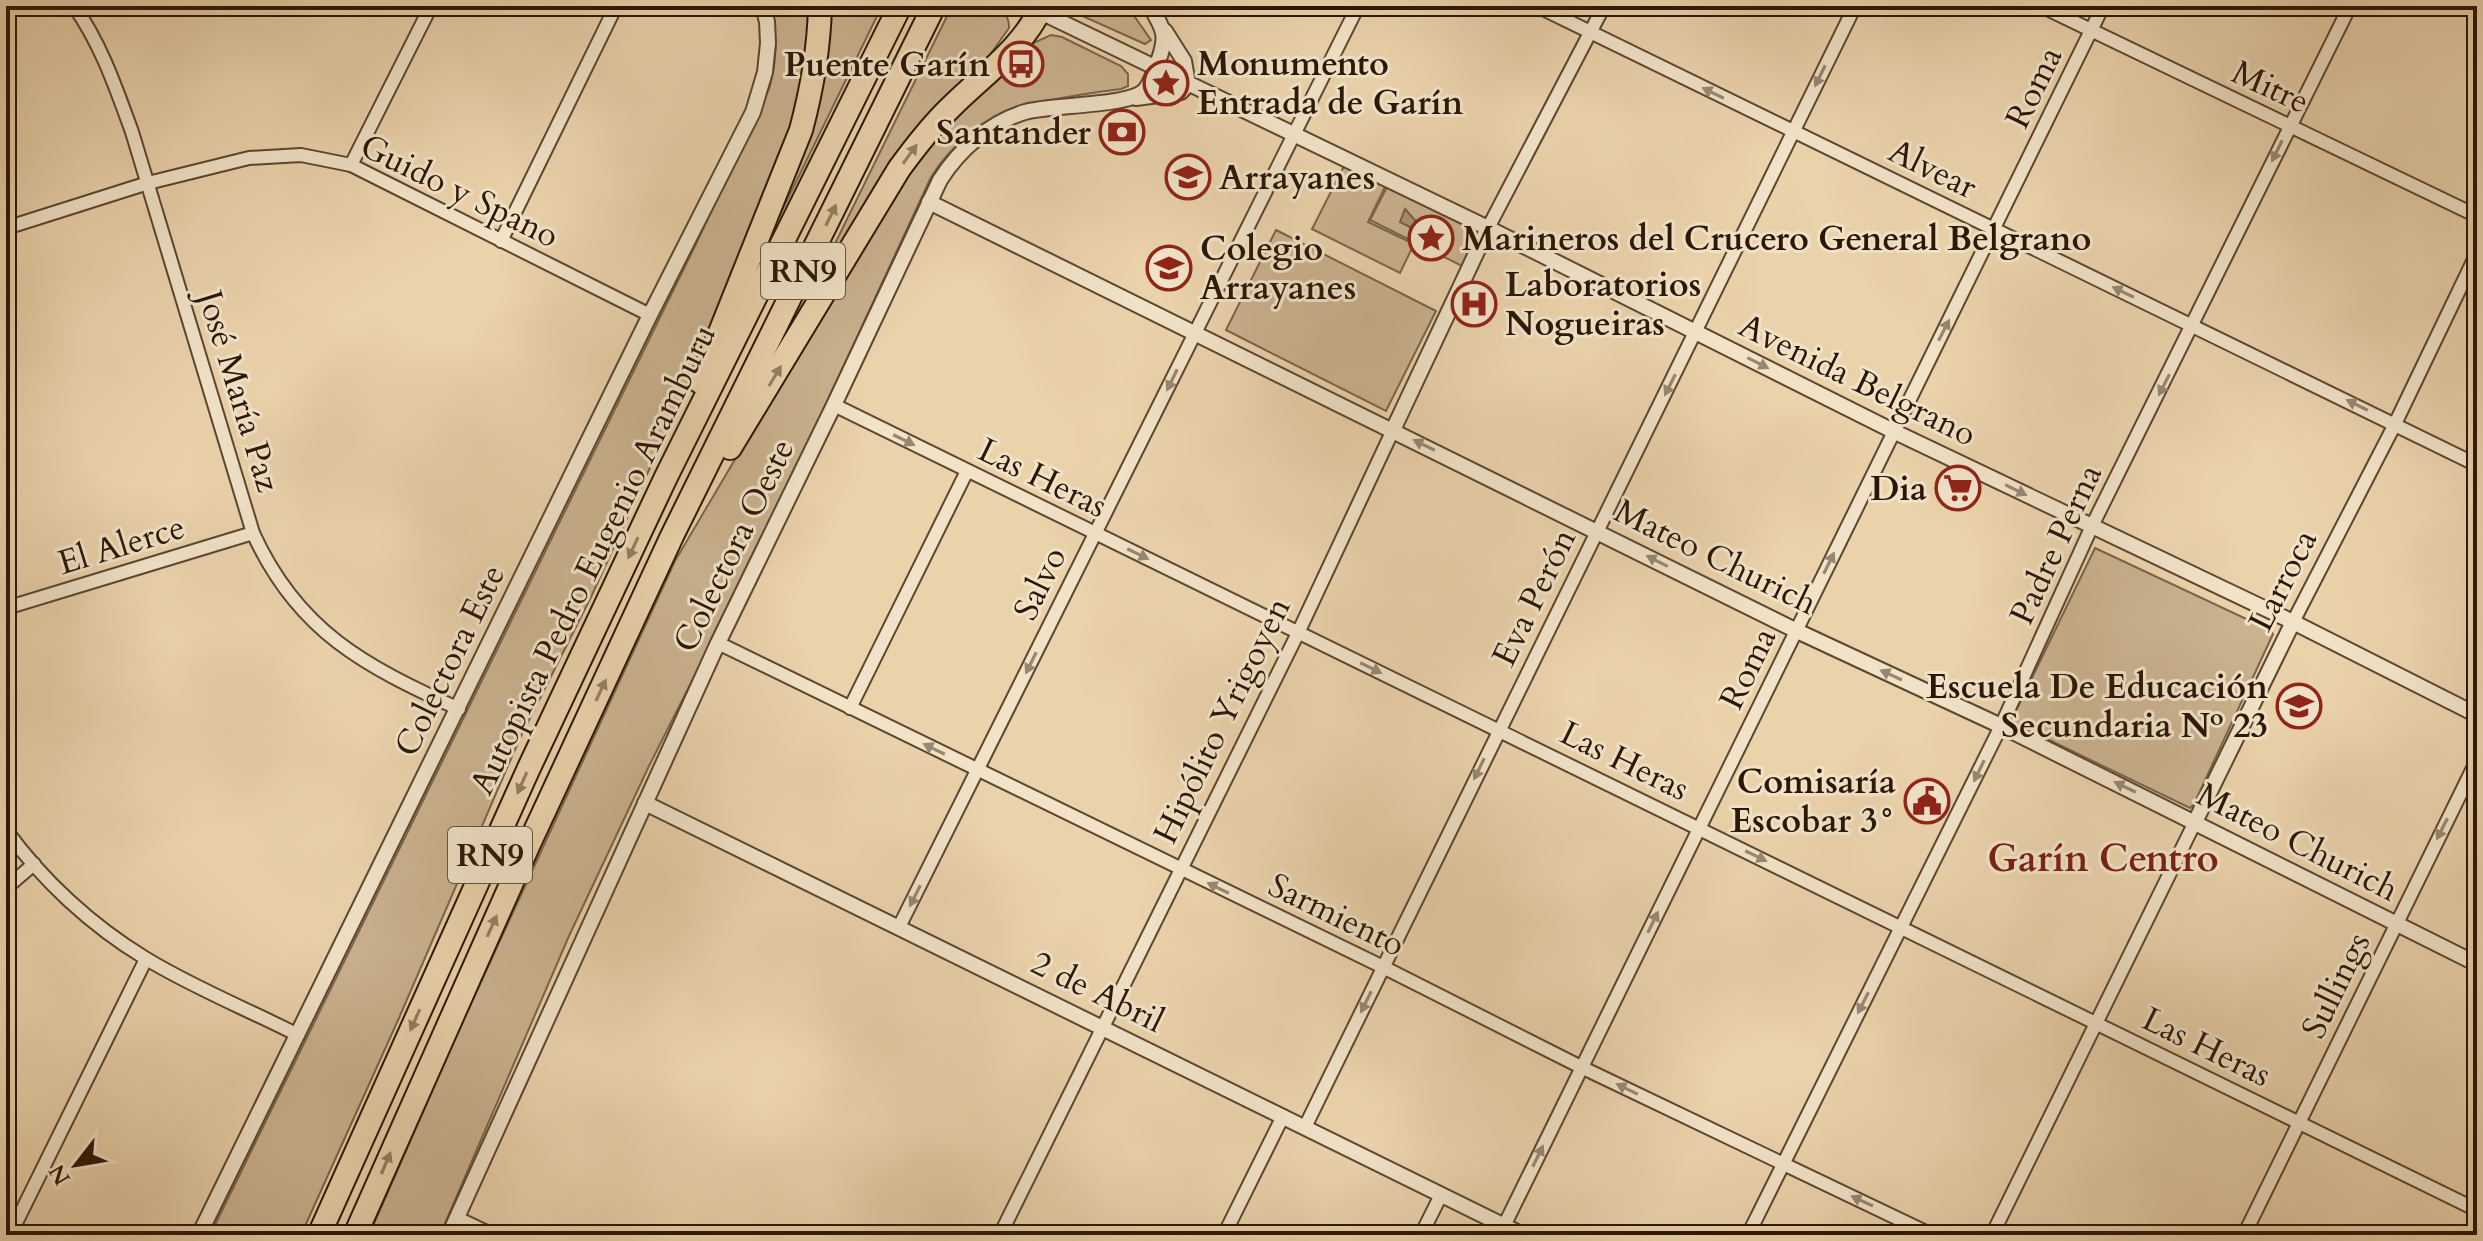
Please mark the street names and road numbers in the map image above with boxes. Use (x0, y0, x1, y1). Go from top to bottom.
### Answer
street label: Roma (1995, 39, 2073, 136)
street label: Mitre (2225, 49, 2317, 125)
street label: Guido y Spano (353, 123, 566, 259)
street label: Alvear (1881, 128, 1985, 210)
road number: RN9 (761, 243, 845, 299)
street label: José María Paz (185, 280, 291, 498)
street label: Avenida Belgrano (1731, 303, 1984, 457)
street label: Autopista Pedro Eugenio Aramburu (459, 317, 727, 802)
street label: Las Heras (970, 427, 1115, 529)
street label: Colectora Oeste (662, 431, 805, 660)
street label: Padre Perna (1999, 457, 2113, 632)
street label: Mateo Churich (1607, 488, 1825, 626)
street label: El Alerce (52, 504, 190, 586)
street label: Eva Perón (1481, 521, 1587, 674)
street label: Larroca (2238, 521, 2328, 639)
street label: Salvo (1003, 539, 1077, 628)
street label: Colectora Este (384, 557, 516, 764)
street label: Hipólito Yrigoyen (1142, 590, 1301, 851)
street label: Roma (1709, 620, 1787, 717)
street label: Las Heras (1552, 710, 1697, 812)
street label: Mateo Churich (2189, 771, 2406, 912)
road number: RN9 (448, 827, 532, 883)
street label: Sarmiento (1261, 862, 1412, 968)
street label: Sullings (2291, 925, 2381, 1046)
street label: 2 de Abril (1024, 940, 1172, 1044)
street label: Las Heras (2134, 996, 2279, 1098)

